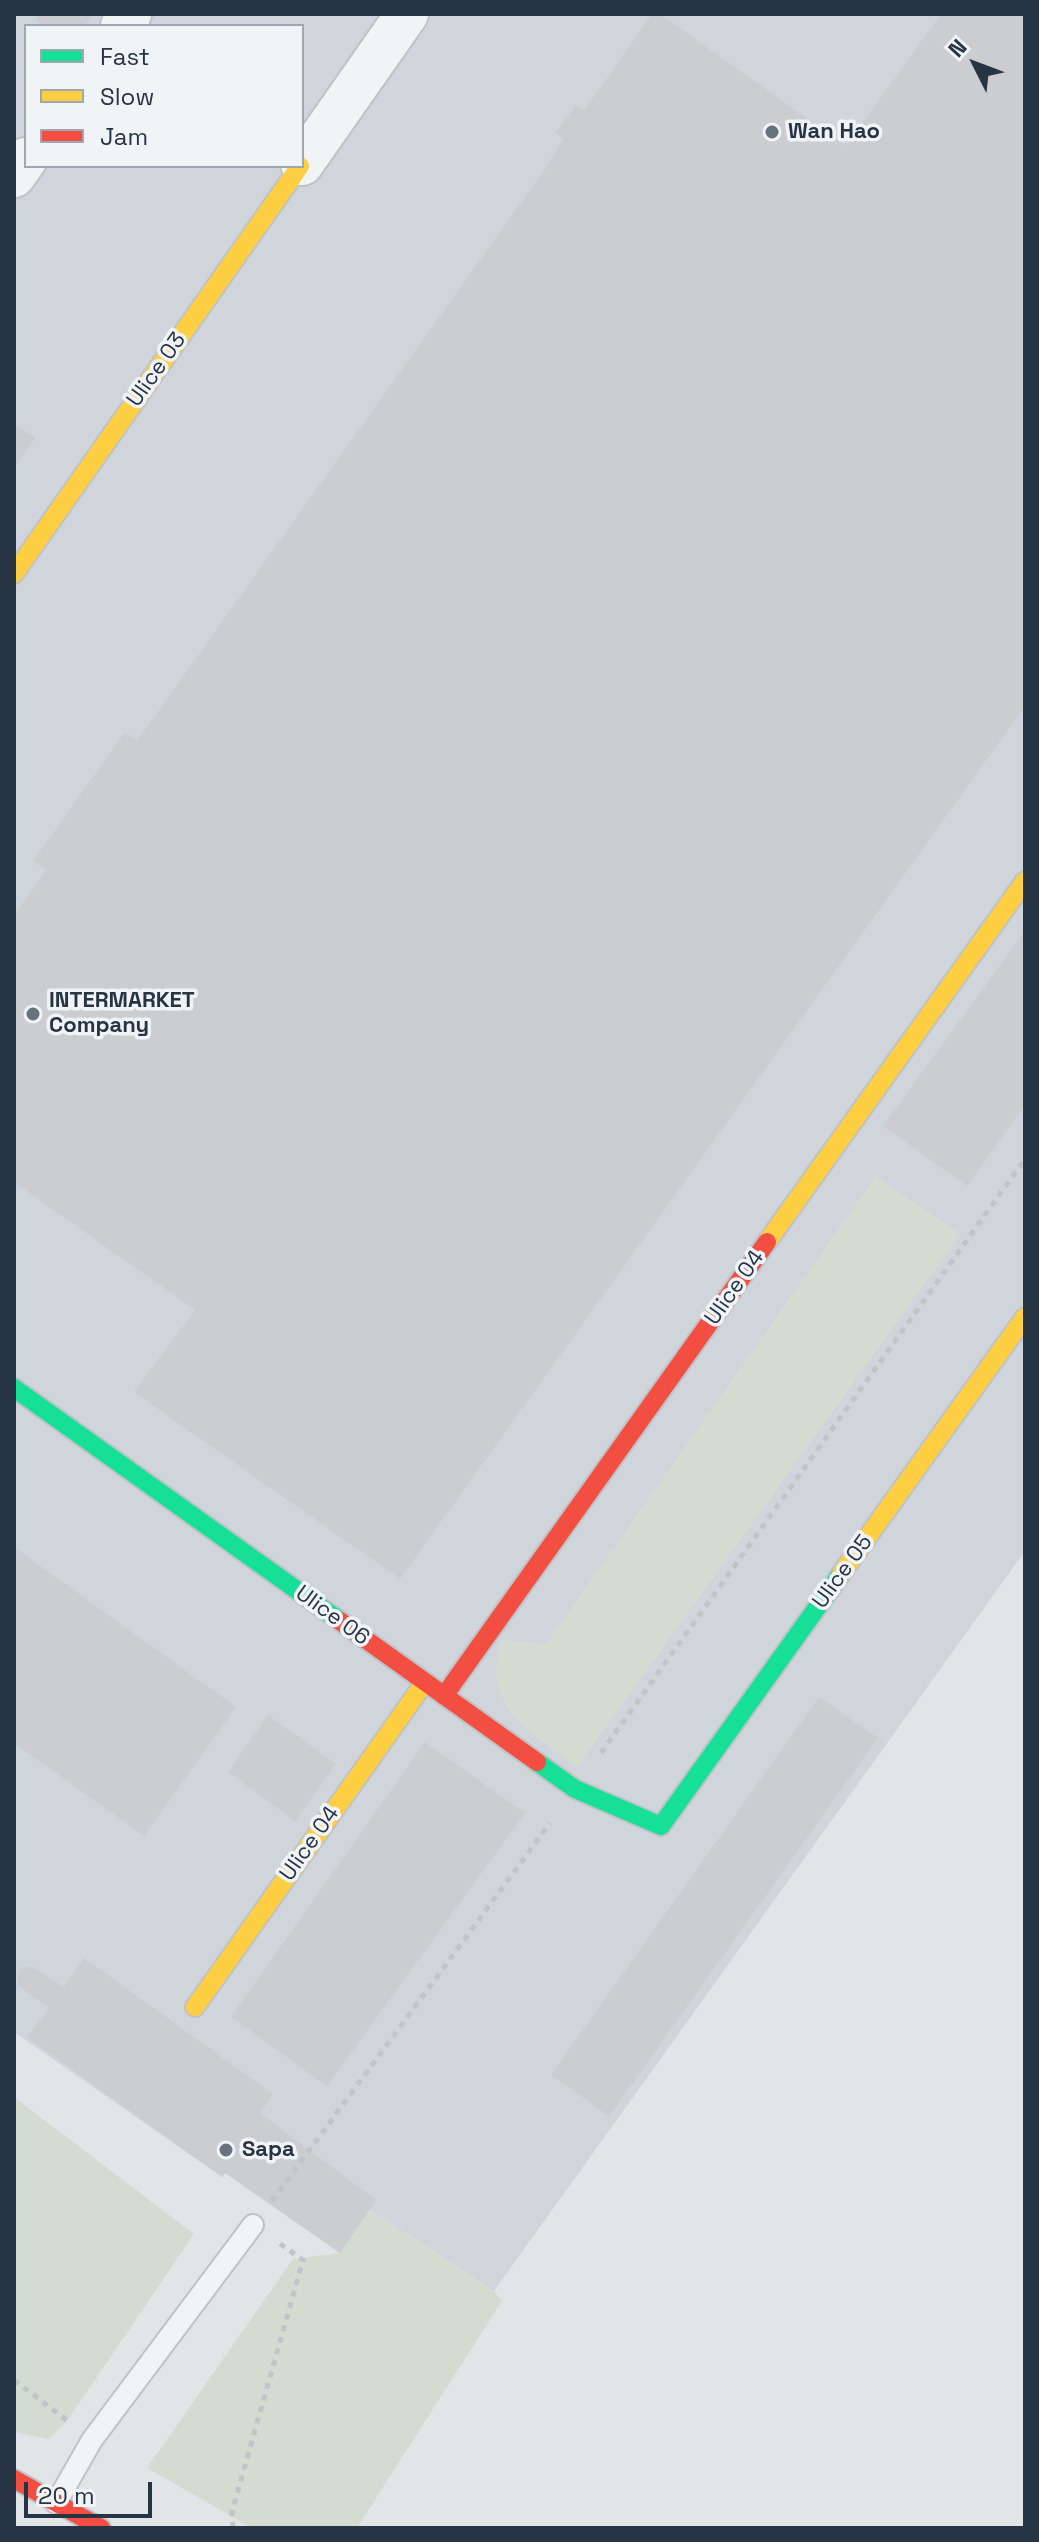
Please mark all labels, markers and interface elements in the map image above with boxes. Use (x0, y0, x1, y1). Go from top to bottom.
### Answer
legend (24, 24, 304, 168)
north arrow (935, 24, 1015, 104)
text: N (942, 33, 973, 63)
text: Fast (100, 41, 150, 72)
text: Slow (100, 81, 154, 112)
place label: Wan Hao (788, 119, 880, 145)
text: Jam (100, 121, 148, 152)
marker: Wan Hao (763, 123, 781, 141)
street label: Ulice 03 (122, 328, 192, 412)
place label: INTERMARKET Company (49, 988, 195, 1040)
marker: INTERMARKET Company (24, 1005, 42, 1023)
street label: Ulice 04 (700, 1246, 770, 1330)
street label: Ulice 05 (807, 1530, 879, 1614)
street label: Ulice 06 (290, 1580, 374, 1652)
street label: Ulice 04 (275, 1802, 345, 1886)
place label: Sapa (242, 2137, 295, 2163)
marker: Sapa (217, 2141, 235, 2159)
scale bar (28, 2466, 156, 2516)
text: 20 m (38, 2480, 95, 2511)

